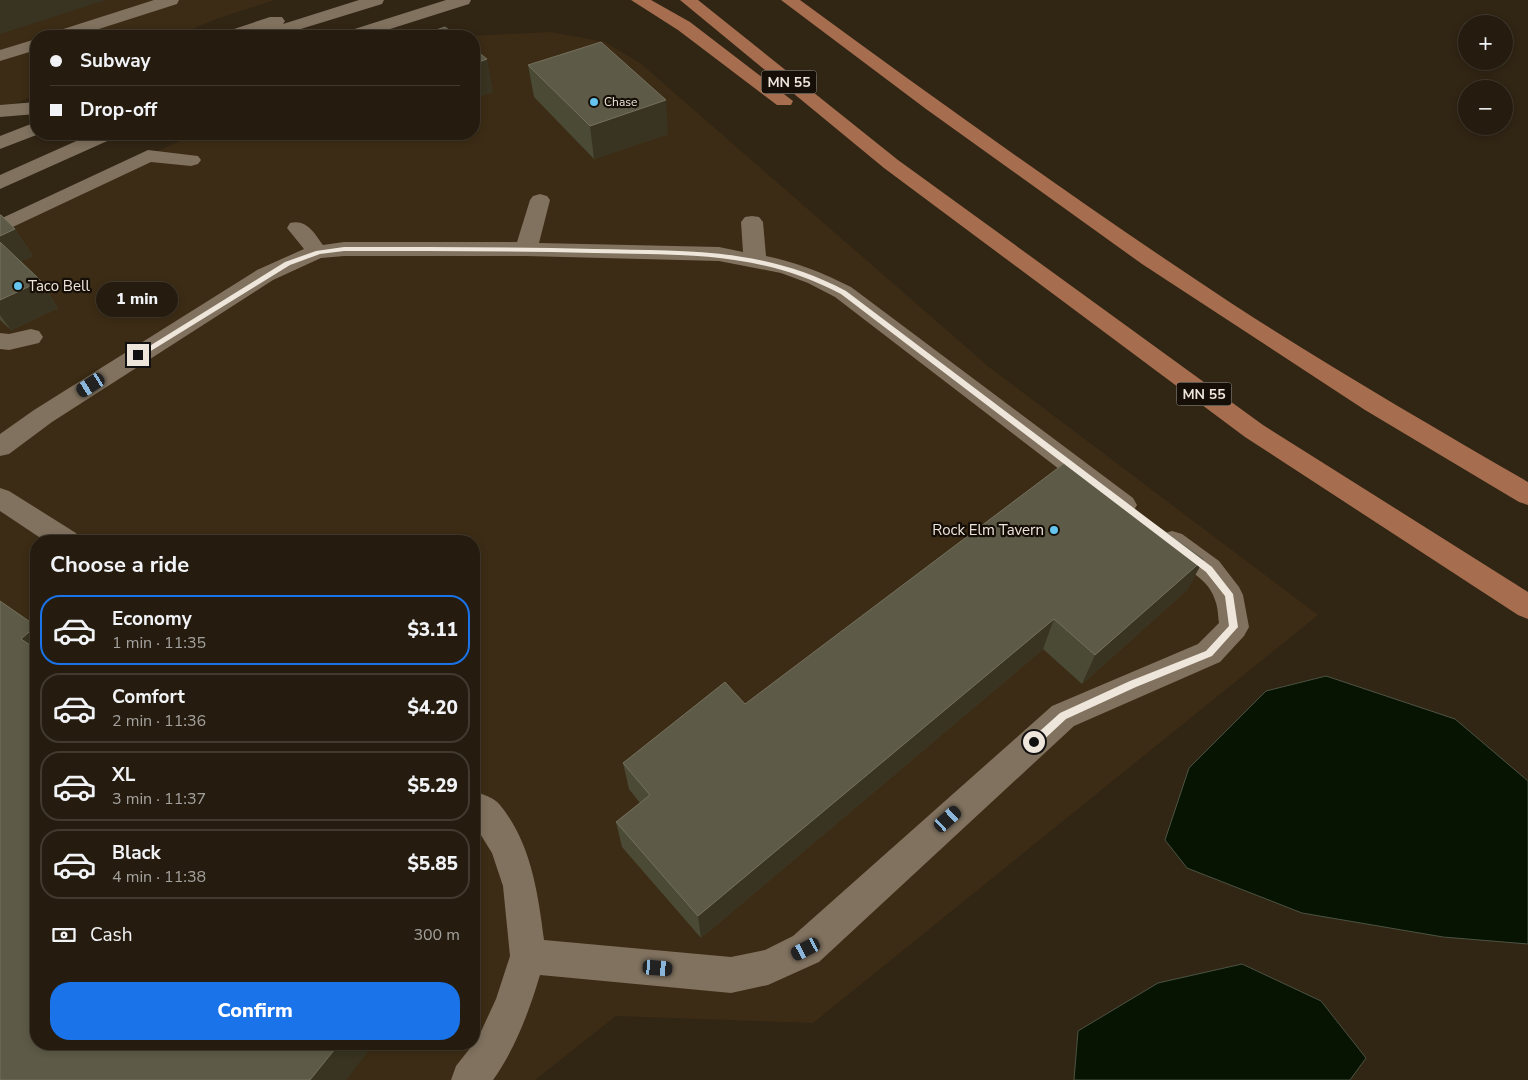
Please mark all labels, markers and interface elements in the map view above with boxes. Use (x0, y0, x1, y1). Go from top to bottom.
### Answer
map controls (1458, 15, 1513, 135)
button: + (1458, 15, 1513, 70)
text: Subway (80, 48, 151, 74)
road number: MN 55 (762, 70, 816, 94)
button: − (1458, 80, 1513, 135)
place label: Chase (604, 94, 637, 110)
marker: Chase (588, 96, 600, 108)
text: Drop-off (80, 97, 157, 123)
place label: Taco Bell (28, 276, 90, 296)
marker: Taco Bell (12, 280, 24, 292)
callout: 1 min (97, 282, 179, 318)
text: 1 min (116, 288, 158, 310)
route end (127, 344, 149, 366)
car (74, 371, 107, 399)
road number: MN 55 (1176, 382, 1232, 406)
place label: Rock Elm Tavern (932, 520, 1044, 540)
marker: Rock Elm Tavern (1048, 524, 1060, 536)
text: Choose a ride (50, 550, 189, 580)
text: Economy (112, 606, 192, 632)
icon: car (52, 608, 97, 653)
text: $3.11 (407, 617, 458, 643)
text: 1 min · 11:35 (112, 632, 206, 654)
text: Comfort (112, 684, 185, 710)
icon: car (52, 686, 97, 731)
text: $4.20 (407, 695, 458, 721)
text: 2 min · 11:36 (112, 710, 206, 732)
route start (1023, 731, 1045, 753)
text: XL (112, 762, 135, 788)
icon: car (52, 764, 97, 809)
text: $5.29 (407, 773, 458, 799)
text: 3 min · 11:37 (112, 788, 206, 810)
car (931, 803, 964, 835)
text: Black (112, 840, 161, 866)
icon: car (52, 842, 97, 887)
text: $5.85 (407, 851, 458, 877)
text: 4 min · 11:38 (112, 866, 206, 888)
icon: cash (50, 921, 78, 949)
text: Cash (90, 922, 132, 948)
text: 300 m (413, 924, 460, 946)
car (789, 936, 822, 962)
car (642, 959, 673, 977)
button: Confirm (50, 982, 460, 1040)

